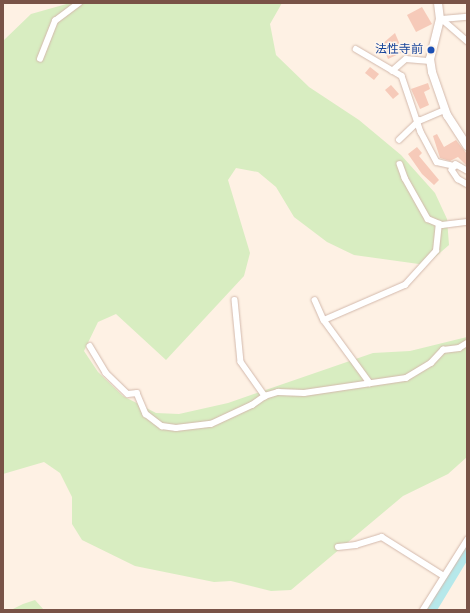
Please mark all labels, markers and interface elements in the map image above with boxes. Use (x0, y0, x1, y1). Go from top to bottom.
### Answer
place label: 法性寺前 (375, 43, 423, 57)
marker: 法性寺前 (426, 45, 436, 55)

